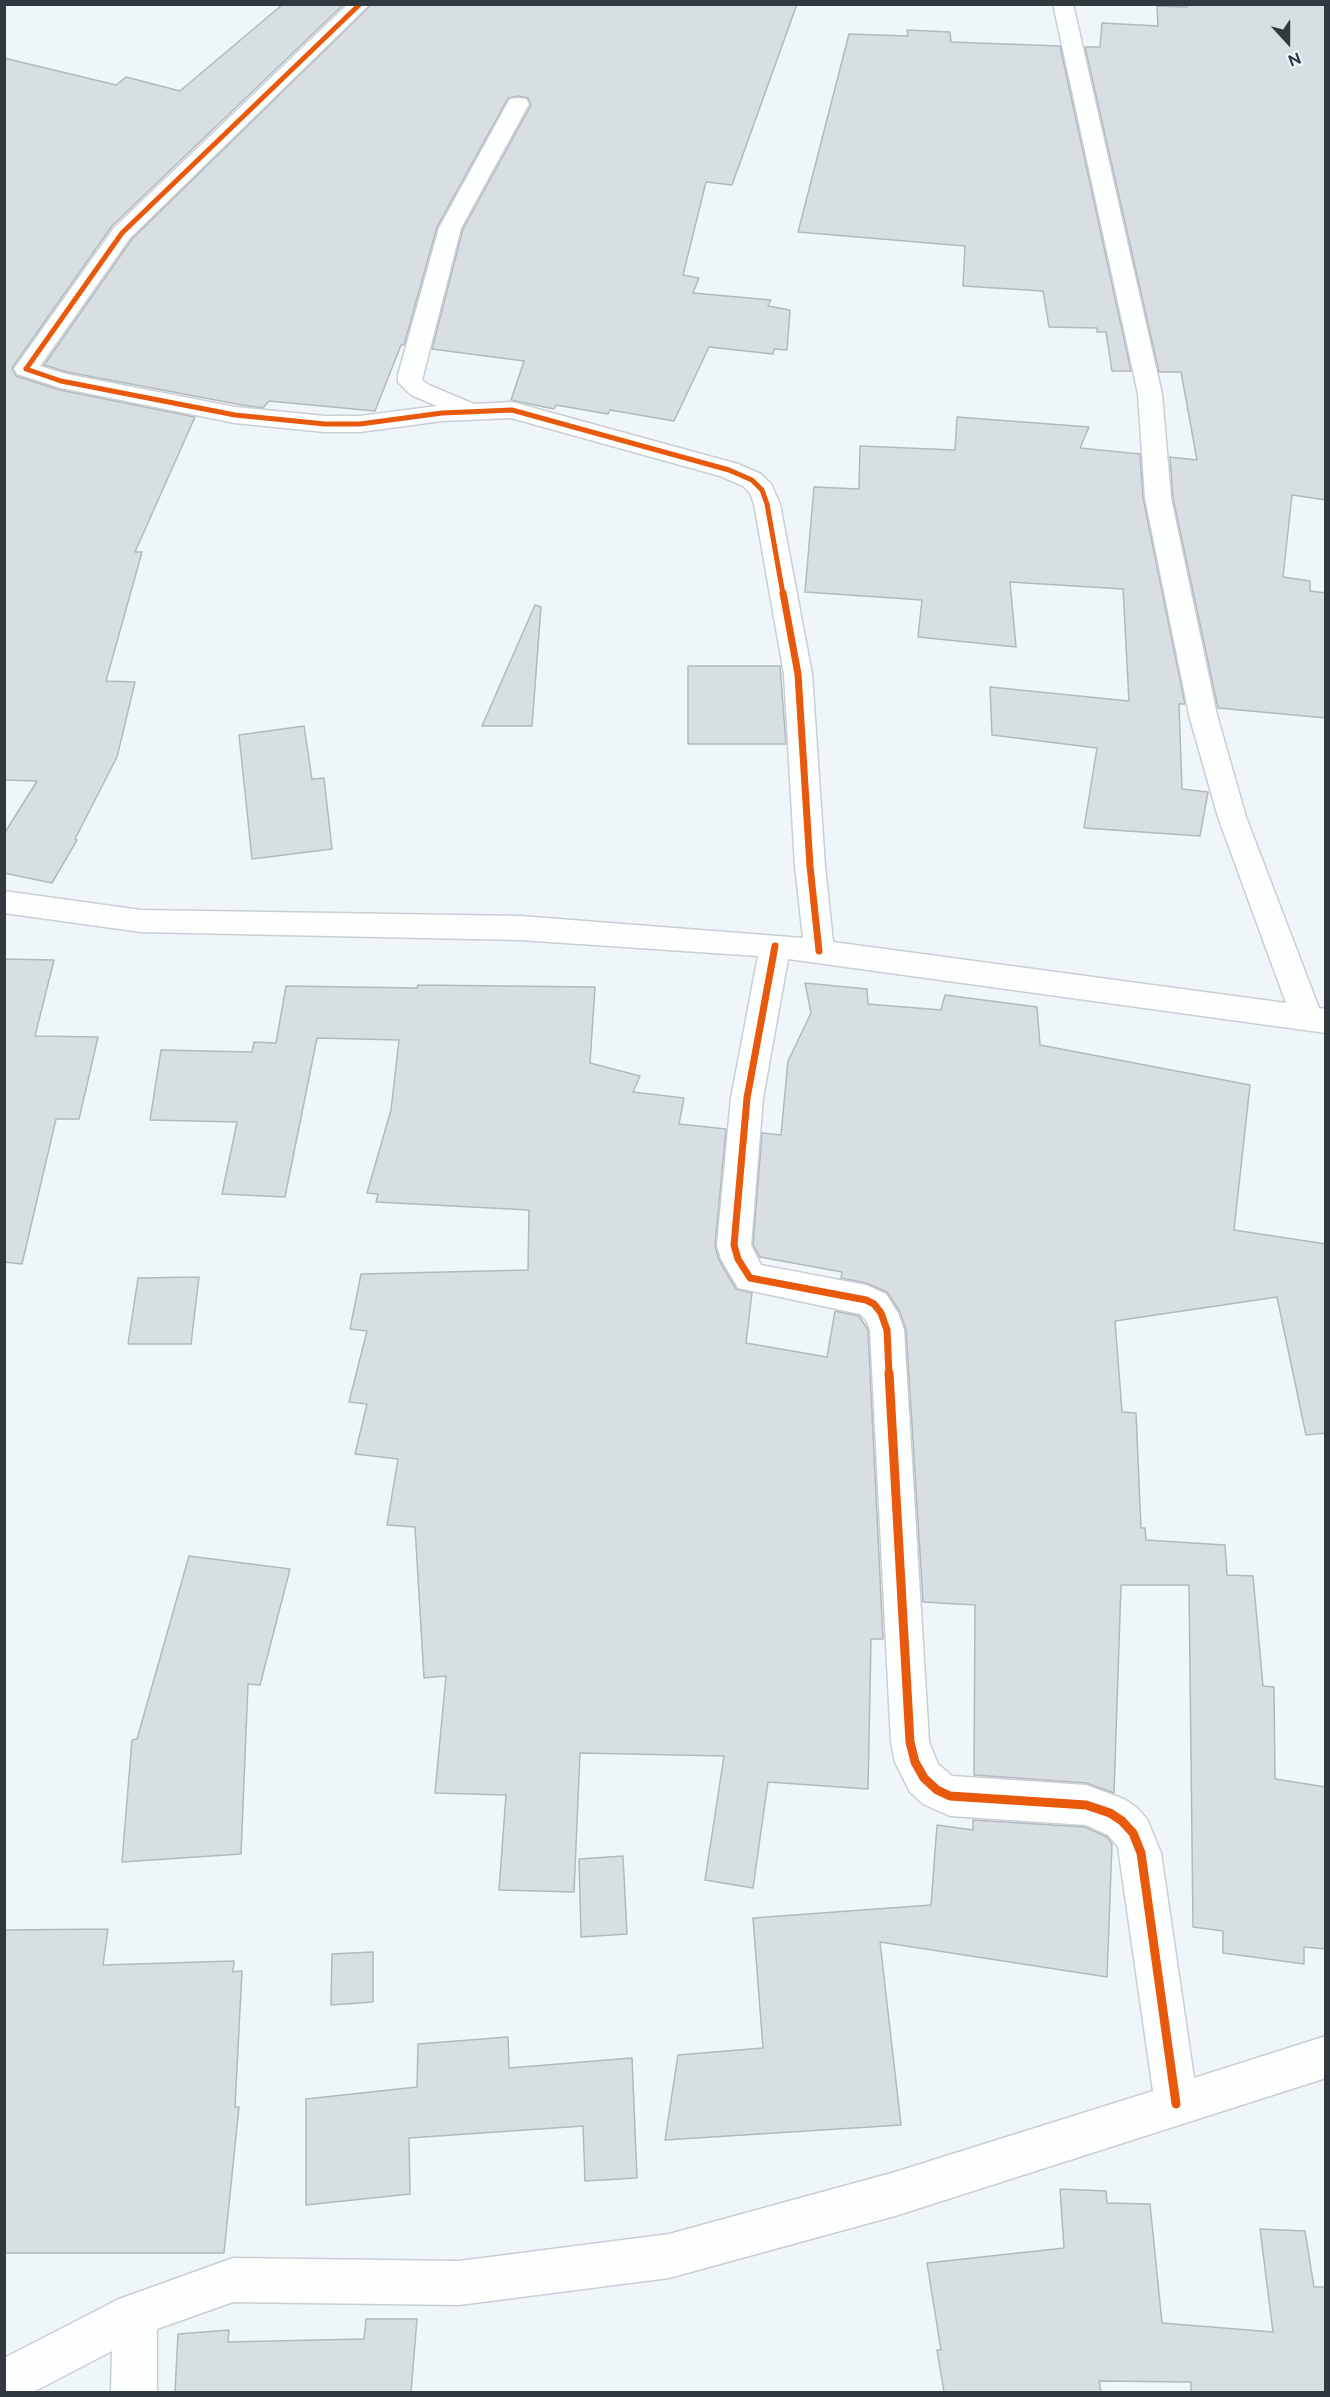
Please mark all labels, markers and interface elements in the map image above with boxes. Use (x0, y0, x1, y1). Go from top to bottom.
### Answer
north arrow (1258, 12, 1318, 72)
text: N (1286, 48, 1304, 70)

